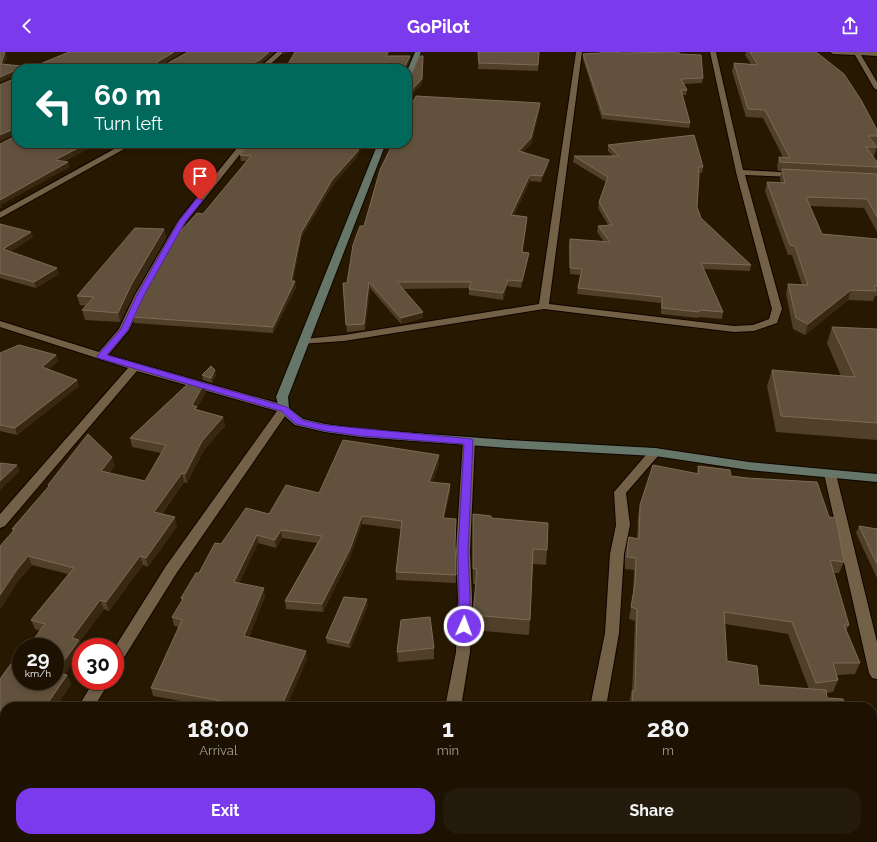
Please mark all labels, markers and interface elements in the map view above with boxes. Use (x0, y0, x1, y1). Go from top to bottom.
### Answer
icon: back (16, 15, 38, 37)
icon: share (839, 15, 861, 37)
text: GoPilot (407, 16, 470, 37)
text: 60 m (94, 79, 161, 112)
icon: left (28, 80, 80, 132)
text: Turn left (94, 113, 163, 134)
pin (183, 159, 217, 200)
icon: arrive (189, 165, 211, 187)
position arrow (443, 605, 485, 647)
speed limit sign: 30 (72, 638, 124, 690)
text: 29 (26, 647, 50, 671)
text: km/h (25, 668, 51, 679)
text: 18:00 (188, 714, 249, 743)
text: 1 (442, 714, 454, 743)
text: 280 (647, 714, 689, 743)
text: Arrival (199, 743, 237, 758)
text: min (437, 743, 459, 758)
text: m (662, 743, 674, 758)
button: Exit (16, 788, 435, 834)
button: Share (443, 788, 861, 834)

